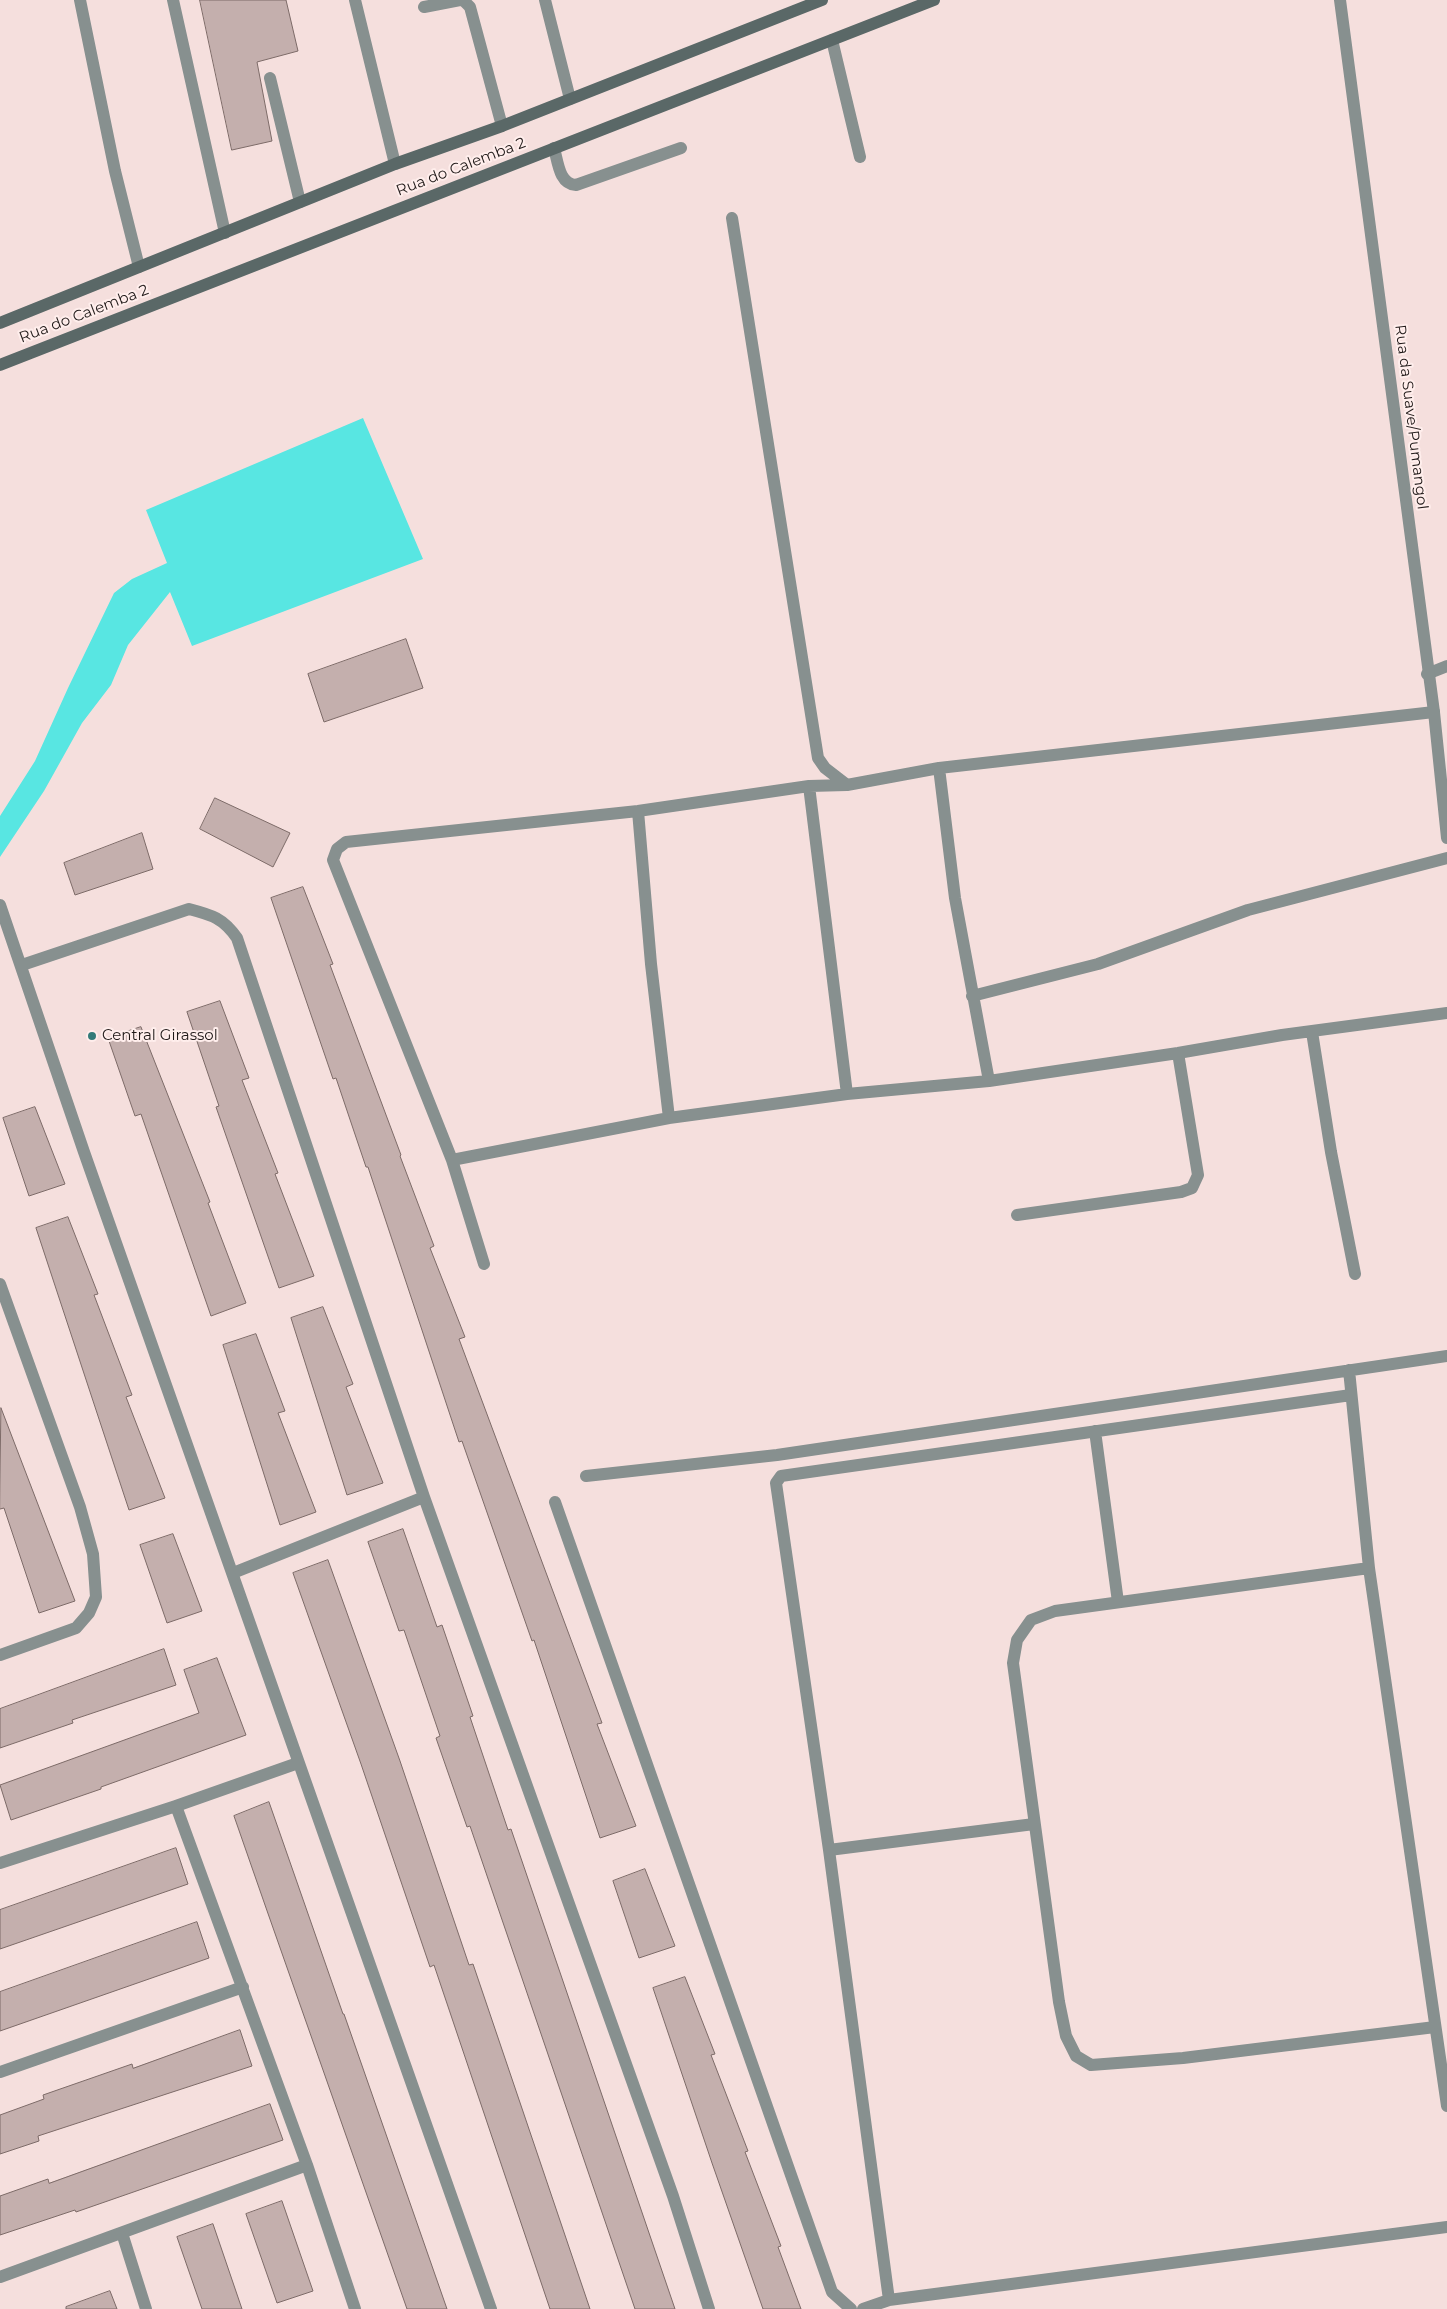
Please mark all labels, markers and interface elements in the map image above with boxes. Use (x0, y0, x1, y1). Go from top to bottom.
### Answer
street label: Rua do Calemba 2 (394, 134, 528, 200)
street label: Rua do Calemba 2 (17, 281, 151, 347)
street label: Rua da Suave/Pumangol (1391, 324, 1431, 510)
place label: Central Girassol (102, 1027, 218, 1045)
marker: Central Girassol (86, 1030, 98, 1042)

